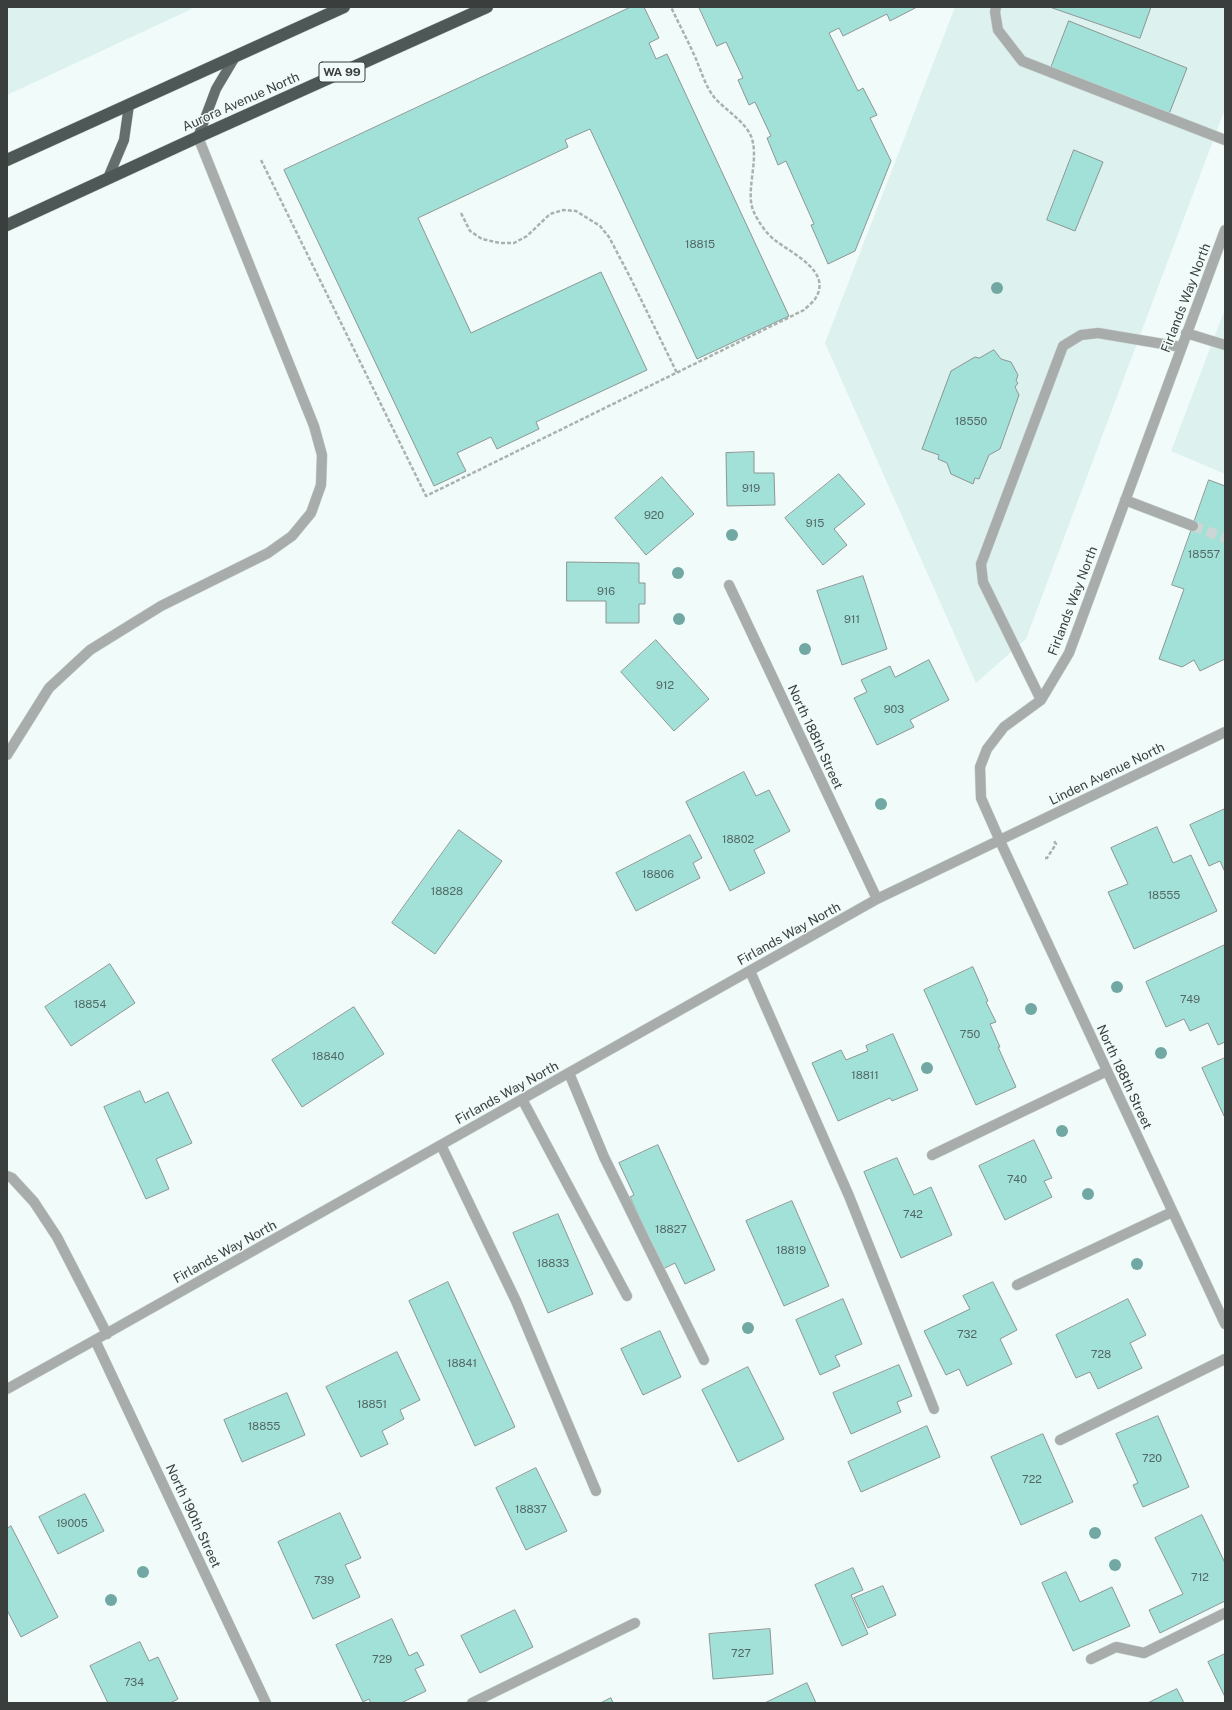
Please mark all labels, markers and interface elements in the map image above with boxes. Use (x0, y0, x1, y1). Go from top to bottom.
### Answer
road number: WA 99 (319, 62, 365, 82)
street label: Aurora Avenue North (180, 69, 302, 135)
house number: 18815 (685, 238, 715, 252)
street label: Firlands Way North (1158, 241, 1214, 355)
house number: 18550 (955, 415, 987, 429)
house number: 919 (742, 482, 760, 496)
house number: 920 (644, 509, 664, 523)
house number: 915 (806, 517, 824, 531)
street label: Firlands Way North (1045, 544, 1101, 658)
house number: 18557 (1188, 548, 1220, 562)
house number: 916 (597, 585, 615, 599)
house number: 911 (844, 613, 860, 627)
house number: 912 (656, 679, 674, 693)
street label: North 188th Street (784, 682, 846, 792)
house number: 903 (884, 703, 904, 717)
street label: Linden Avenue North (1047, 739, 1167, 809)
house number: 18802 (722, 833, 754, 847)
house number: 18806 (642, 868, 674, 882)
house number: 18828 (431, 885, 463, 899)
house number: 18555 (1148, 889, 1180, 903)
street label: Firlands Way North (735, 899, 843, 969)
house number: 749 (1180, 993, 1200, 1007)
house number: 18854 (74, 998, 106, 1012)
street label: North 188th Street (1093, 1022, 1155, 1132)
house number: 750 (960, 1028, 980, 1042)
house number: 18840 (312, 1050, 344, 1064)
street label: Firlands Way North (453, 1058, 561, 1128)
house number: 18811 (851, 1069, 879, 1083)
house number: 740 (1007, 1173, 1027, 1187)
house number: 742 (903, 1208, 923, 1222)
street label: Firlands Way North (171, 1217, 279, 1287)
house number: 18827 (655, 1223, 687, 1237)
house number: 18819 (776, 1244, 806, 1258)
house number: 18833 (537, 1257, 569, 1271)
house number: 732 (957, 1328, 977, 1342)
house number: 728 (1091, 1348, 1111, 1362)
house number: 18841 (447, 1357, 477, 1371)
house number: 18851 (357, 1398, 387, 1412)
house number: 18855 (248, 1420, 280, 1434)
house number: 720 (1142, 1452, 1162, 1466)
street label: North 190th Street (162, 1462, 224, 1570)
house number: 722 (1022, 1473, 1042, 1487)
house number: 18837 (515, 1503, 547, 1517)
house number: 19005 (56, 1517, 88, 1531)
house number: 712 (1191, 1571, 1209, 1585)
house number: 739 (314, 1574, 334, 1588)
house number: 727 (731, 1647, 751, 1661)
house number: 729 (372, 1653, 392, 1667)
house number: 734 (124, 1676, 144, 1690)

